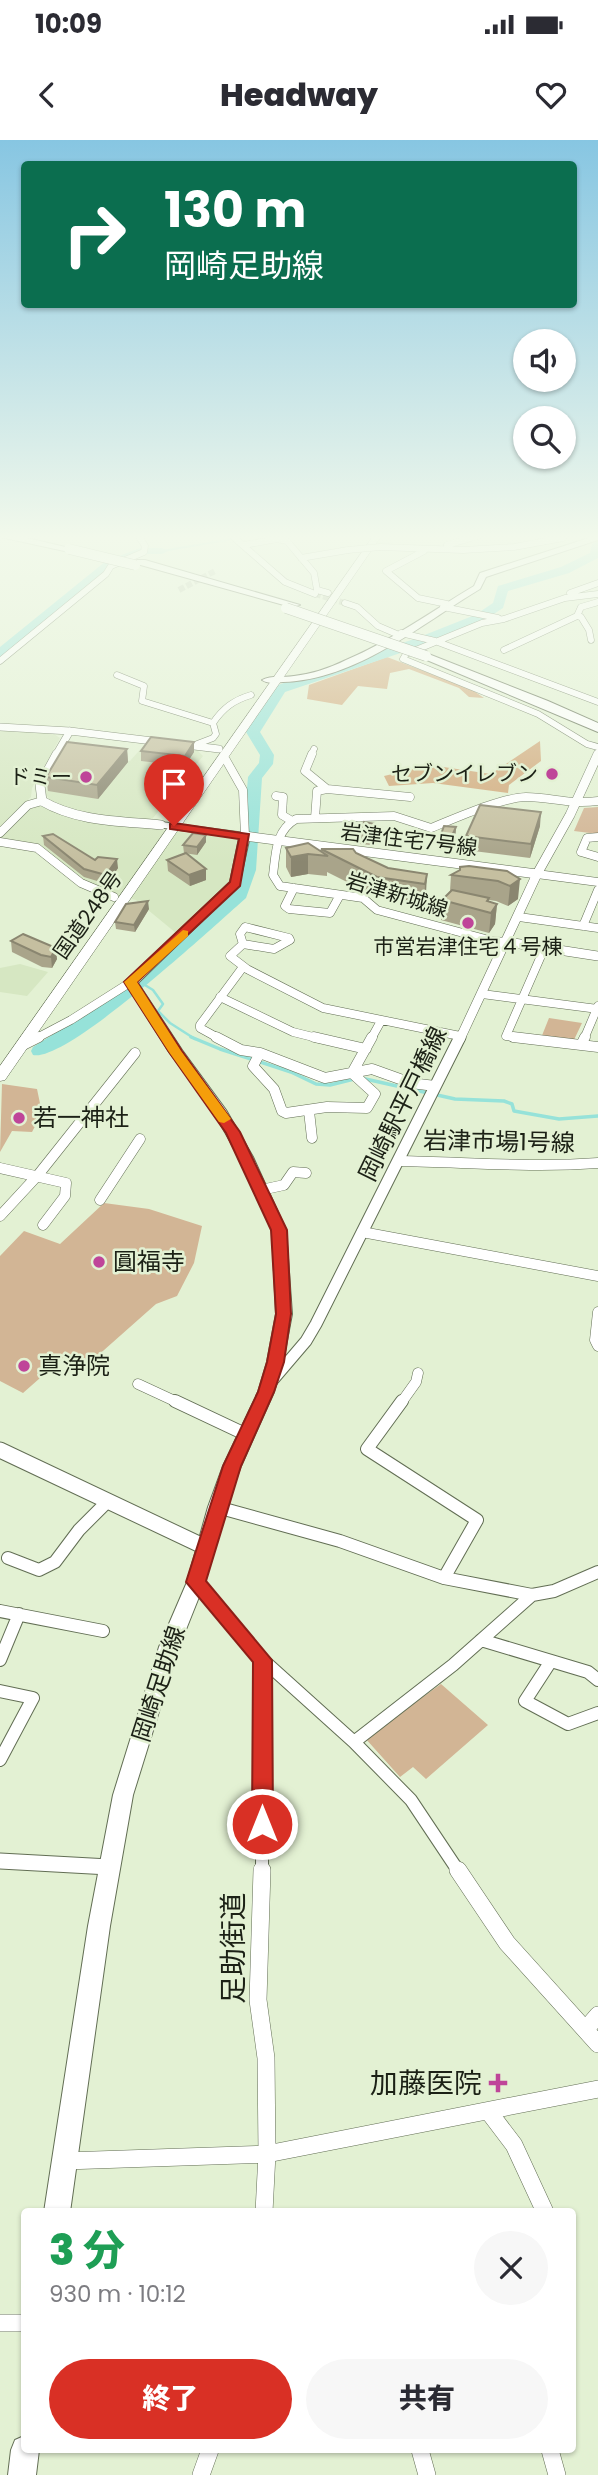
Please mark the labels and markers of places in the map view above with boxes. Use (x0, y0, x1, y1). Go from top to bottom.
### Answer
pin (144, 754, 204, 826)
place label: セブンイレブン (391, 759, 538, 788)
place label: ドミー (9, 762, 72, 791)
marker: セブンイレブン (544, 766, 560, 782)
marker: ドミー (78, 769, 94, 785)
marker: 市営岩津住宅４号棟 (460, 915, 476, 931)
place label: 市営岩津住宅４号棟 (374, 932, 563, 961)
place label: 若一神社 (33, 1101, 129, 1134)
marker: 若一神社 (11, 1110, 27, 1126)
place label: 圓福寺 (113, 1245, 185, 1278)
marker: 圓福寺 (91, 1254, 107, 1270)
place label: 真浄院 (38, 1349, 110, 1382)
marker: 真浄院 (16, 1358, 32, 1374)
place label: 加藤医院 (370, 2064, 482, 2103)
marker: 加藤医院 (488, 2073, 508, 2093)

